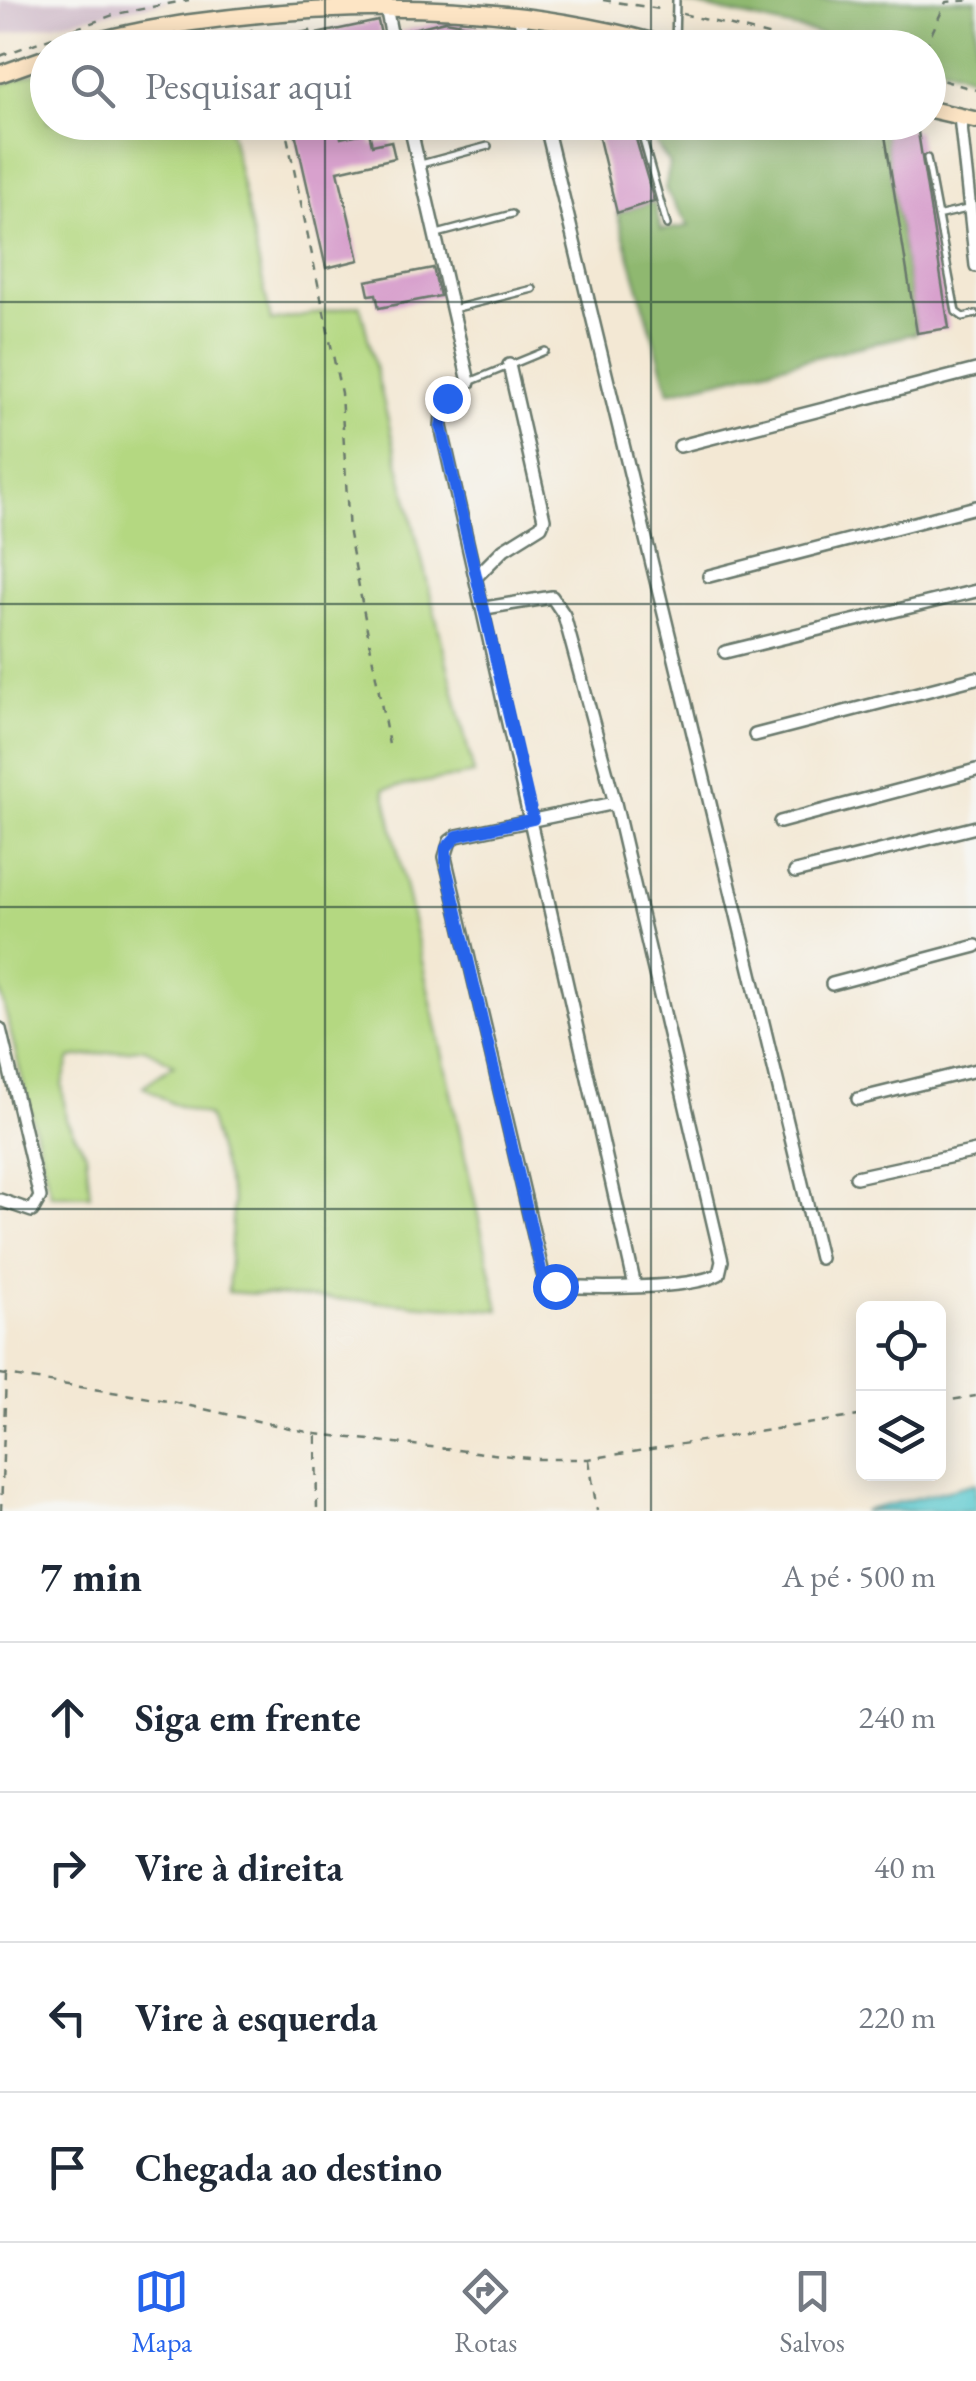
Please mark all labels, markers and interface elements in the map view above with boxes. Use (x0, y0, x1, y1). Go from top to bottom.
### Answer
search box (30, 30, 946, 140)
icon: search (65, 58, 120, 113)
text: Pesquisar aqui (145, 61, 352, 110)
route end (425, 376, 471, 422)
route start (533, 1264, 579, 1310)
map controls (856, 1301, 946, 1481)
button: locate (856, 1301, 946, 1391)
button: layers (856, 1391, 946, 1481)
text: 7 min (40, 1549, 142, 1604)
text: A pé · 500 m (782, 1555, 936, 1597)
icon: ahead (40, 1690, 95, 1745)
text: Siga em frente (135, 1693, 361, 1742)
text: 240 m (859, 1696, 936, 1738)
icon: right (40, 1840, 95, 1895)
text: Vire à direita (135, 1843, 343, 1892)
text: 40 m (874, 1846, 936, 1888)
icon: left (40, 1990, 95, 2045)
text: Vire à esquerda (135, 1993, 377, 2042)
text: 220 m (859, 1996, 936, 2038)
icon: arrive (40, 2140, 95, 2195)
text: Chegada ao destino (135, 2143, 442, 2192)
tab: Mapa (131, 2264, 192, 2360)
tab: Rotas (454, 2264, 517, 2360)
tab: Salvos (779, 2264, 845, 2360)

